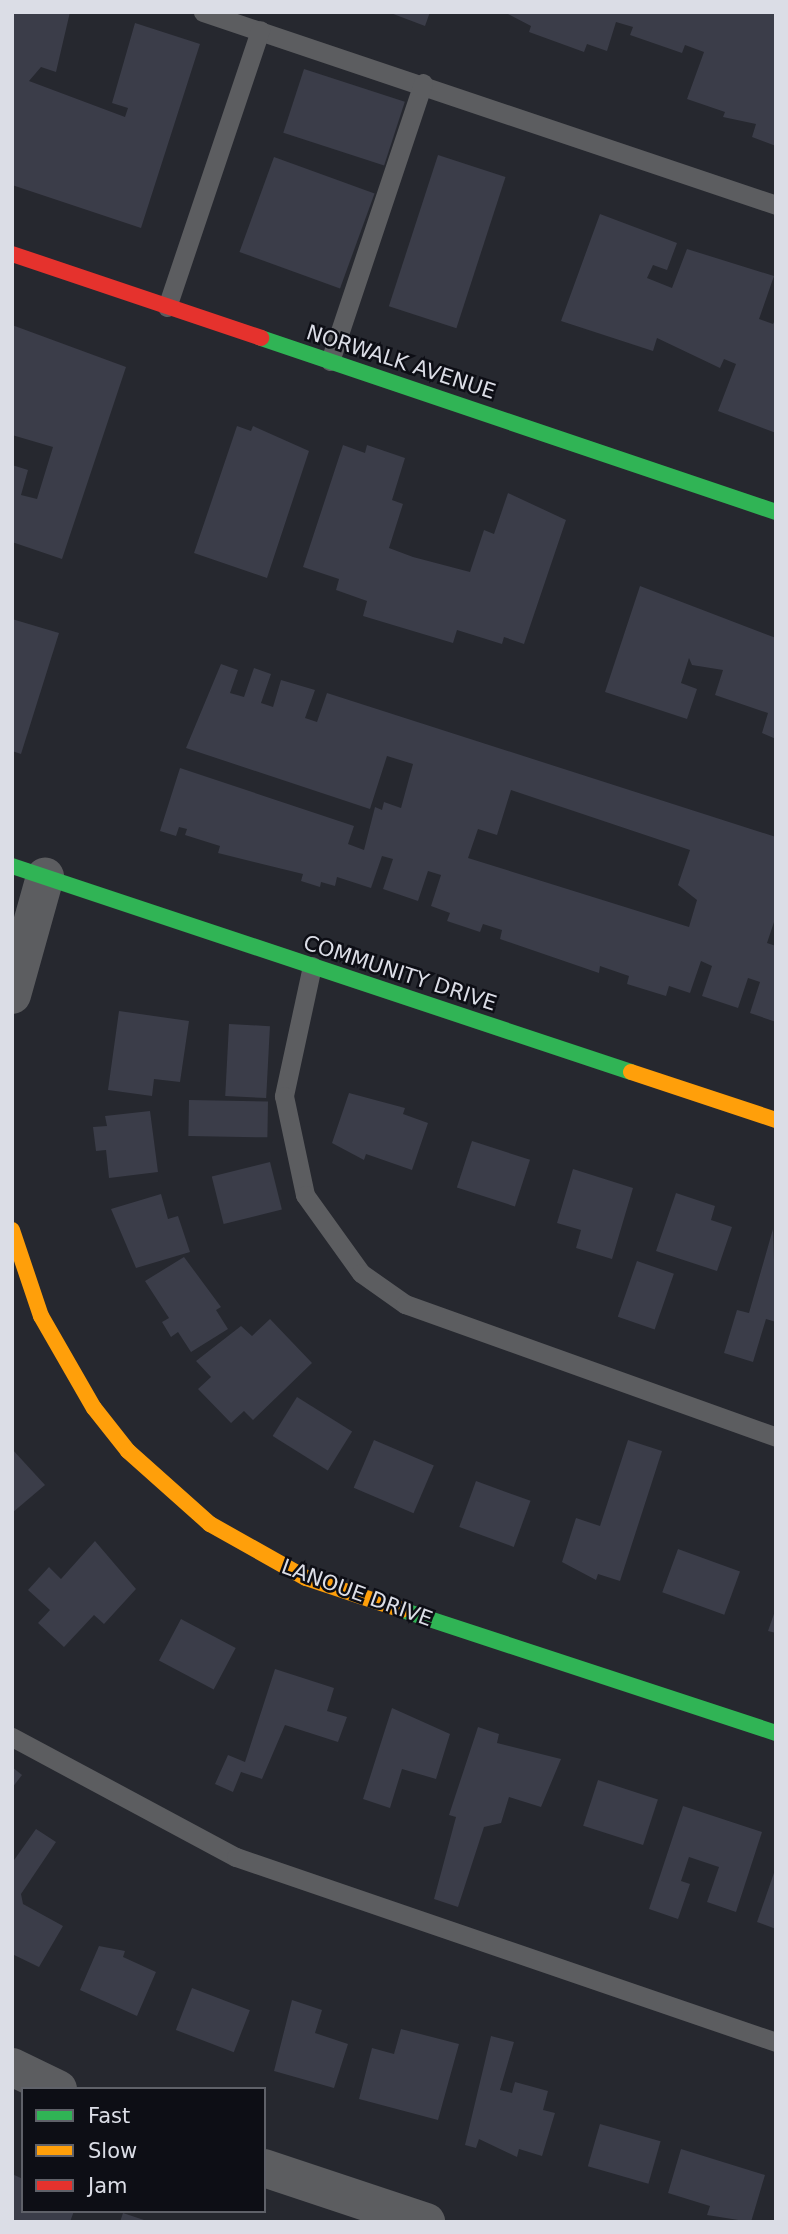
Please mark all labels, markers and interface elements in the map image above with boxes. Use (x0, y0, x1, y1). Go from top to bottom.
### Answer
street label: NORWALK AVENUE (303, 320, 499, 404)
street label: COMMUNITY DRIVE (300, 930, 500, 1016)
street label: LANOUE DRIVE (278, 1554, 436, 1632)
legend (21, 2087, 266, 2213)
text: Fast (88, 2104, 130, 2128)
text: Slow (88, 2139, 137, 2163)
text: Jam (88, 2174, 128, 2198)

